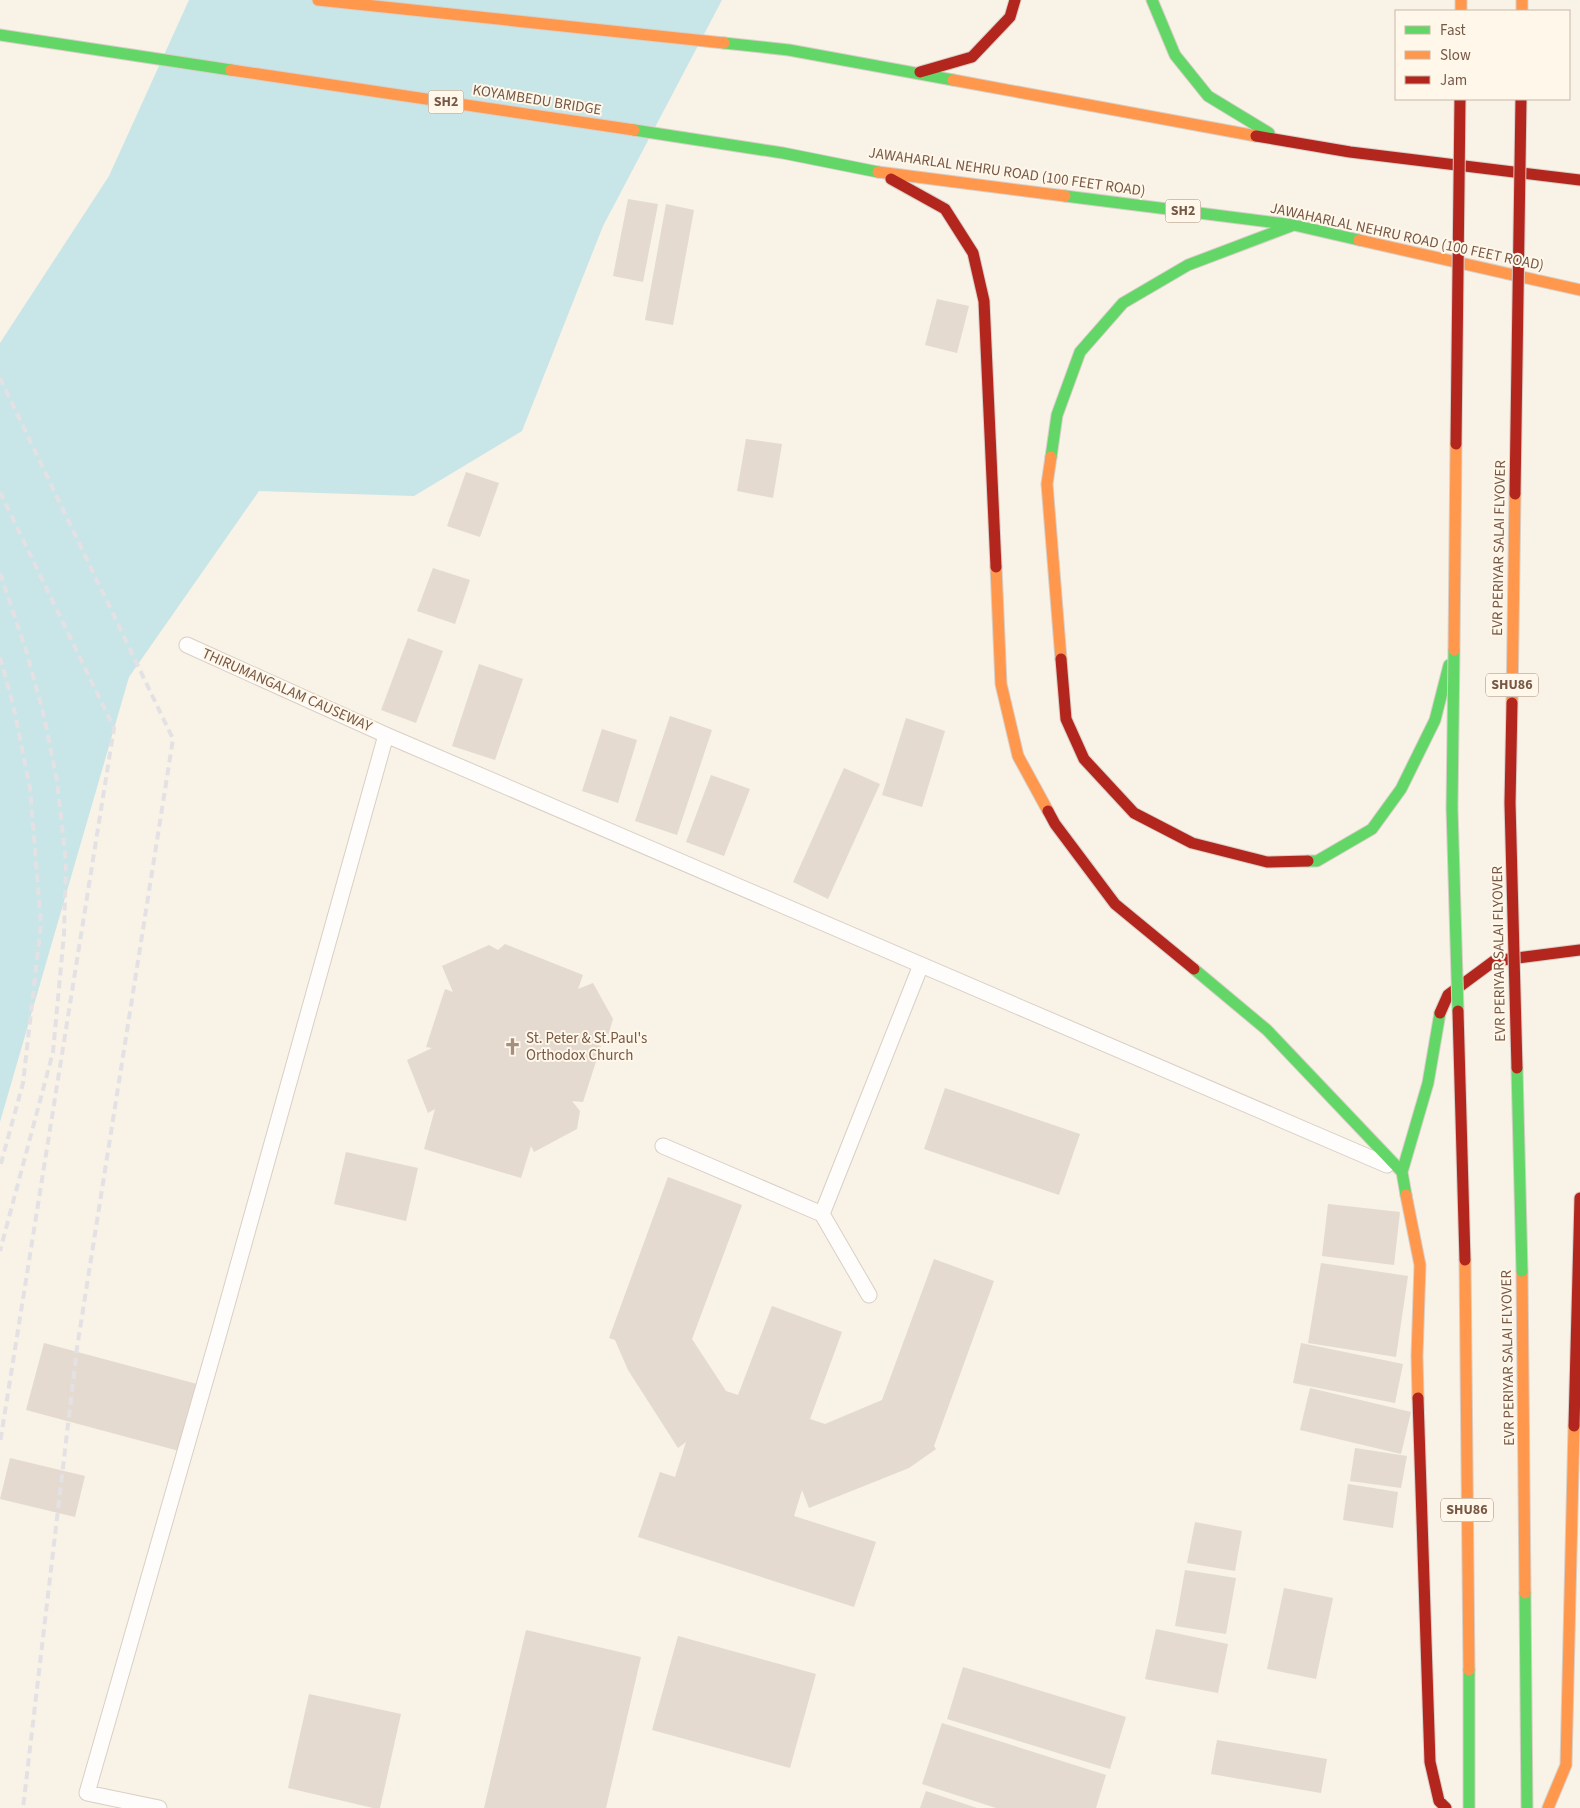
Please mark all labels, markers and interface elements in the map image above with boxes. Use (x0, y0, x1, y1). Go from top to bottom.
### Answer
legend (1395, 10, 1570, 100)
text: Fast (1440, 20, 1466, 41)
text: Slow (1440, 45, 1471, 66)
text: Jam (1440, 70, 1467, 91)
street label: KOYAMBEDU BRIDGE (471, 79, 603, 121)
road number: SH2 (428, 90, 464, 114)
street label: JAWAHARLAL NEHRU ROAD (100 FEET ROAD) (867, 142, 1147, 202)
street label: JAWAHARLAL NEHRU ROAD (100 FEET ROAD) (1268, 198, 1546, 276)
road number: SH2 (1166, 200, 1200, 222)
street label: EVR PERIYAR SALAI FLYOVER (1487, 460, 1511, 636)
street label: THIRUMANGALAM CAUSEWAY (199, 643, 376, 737)
road number: SHU86 (1486, 674, 1538, 696)
street label: EVR PERIYAR SALAI FLYOVER (1487, 866, 1511, 1042)
place label: St. Peter & St.Paul's Orthodox Church (526, 1028, 647, 1066)
church icon: St. Peter & St.Paul's Orthodox Church (502, 1037, 522, 1057)
street label: EVR PERIYAR SALAI FLYOVER (1496, 1270, 1520, 1446)
road number: SHU86 (1441, 1498, 1493, 1522)

